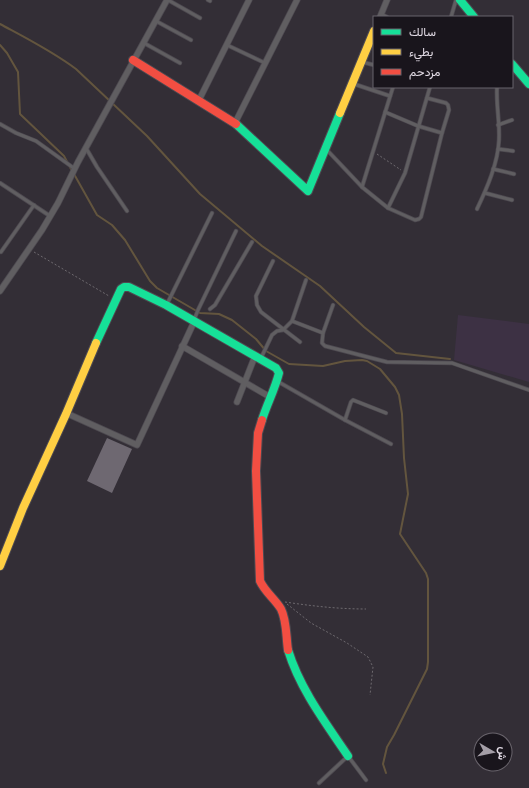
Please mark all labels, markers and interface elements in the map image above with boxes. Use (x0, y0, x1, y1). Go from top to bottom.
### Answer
legend (373, 16, 513, 88)
text: سالك (409, 25, 436, 39)
text: بطيء (409, 45, 433, 62)
text: مزدحم (409, 65, 440, 80)
north arrow (473, 732, 513, 772)
text: ش (495, 746, 510, 761)

